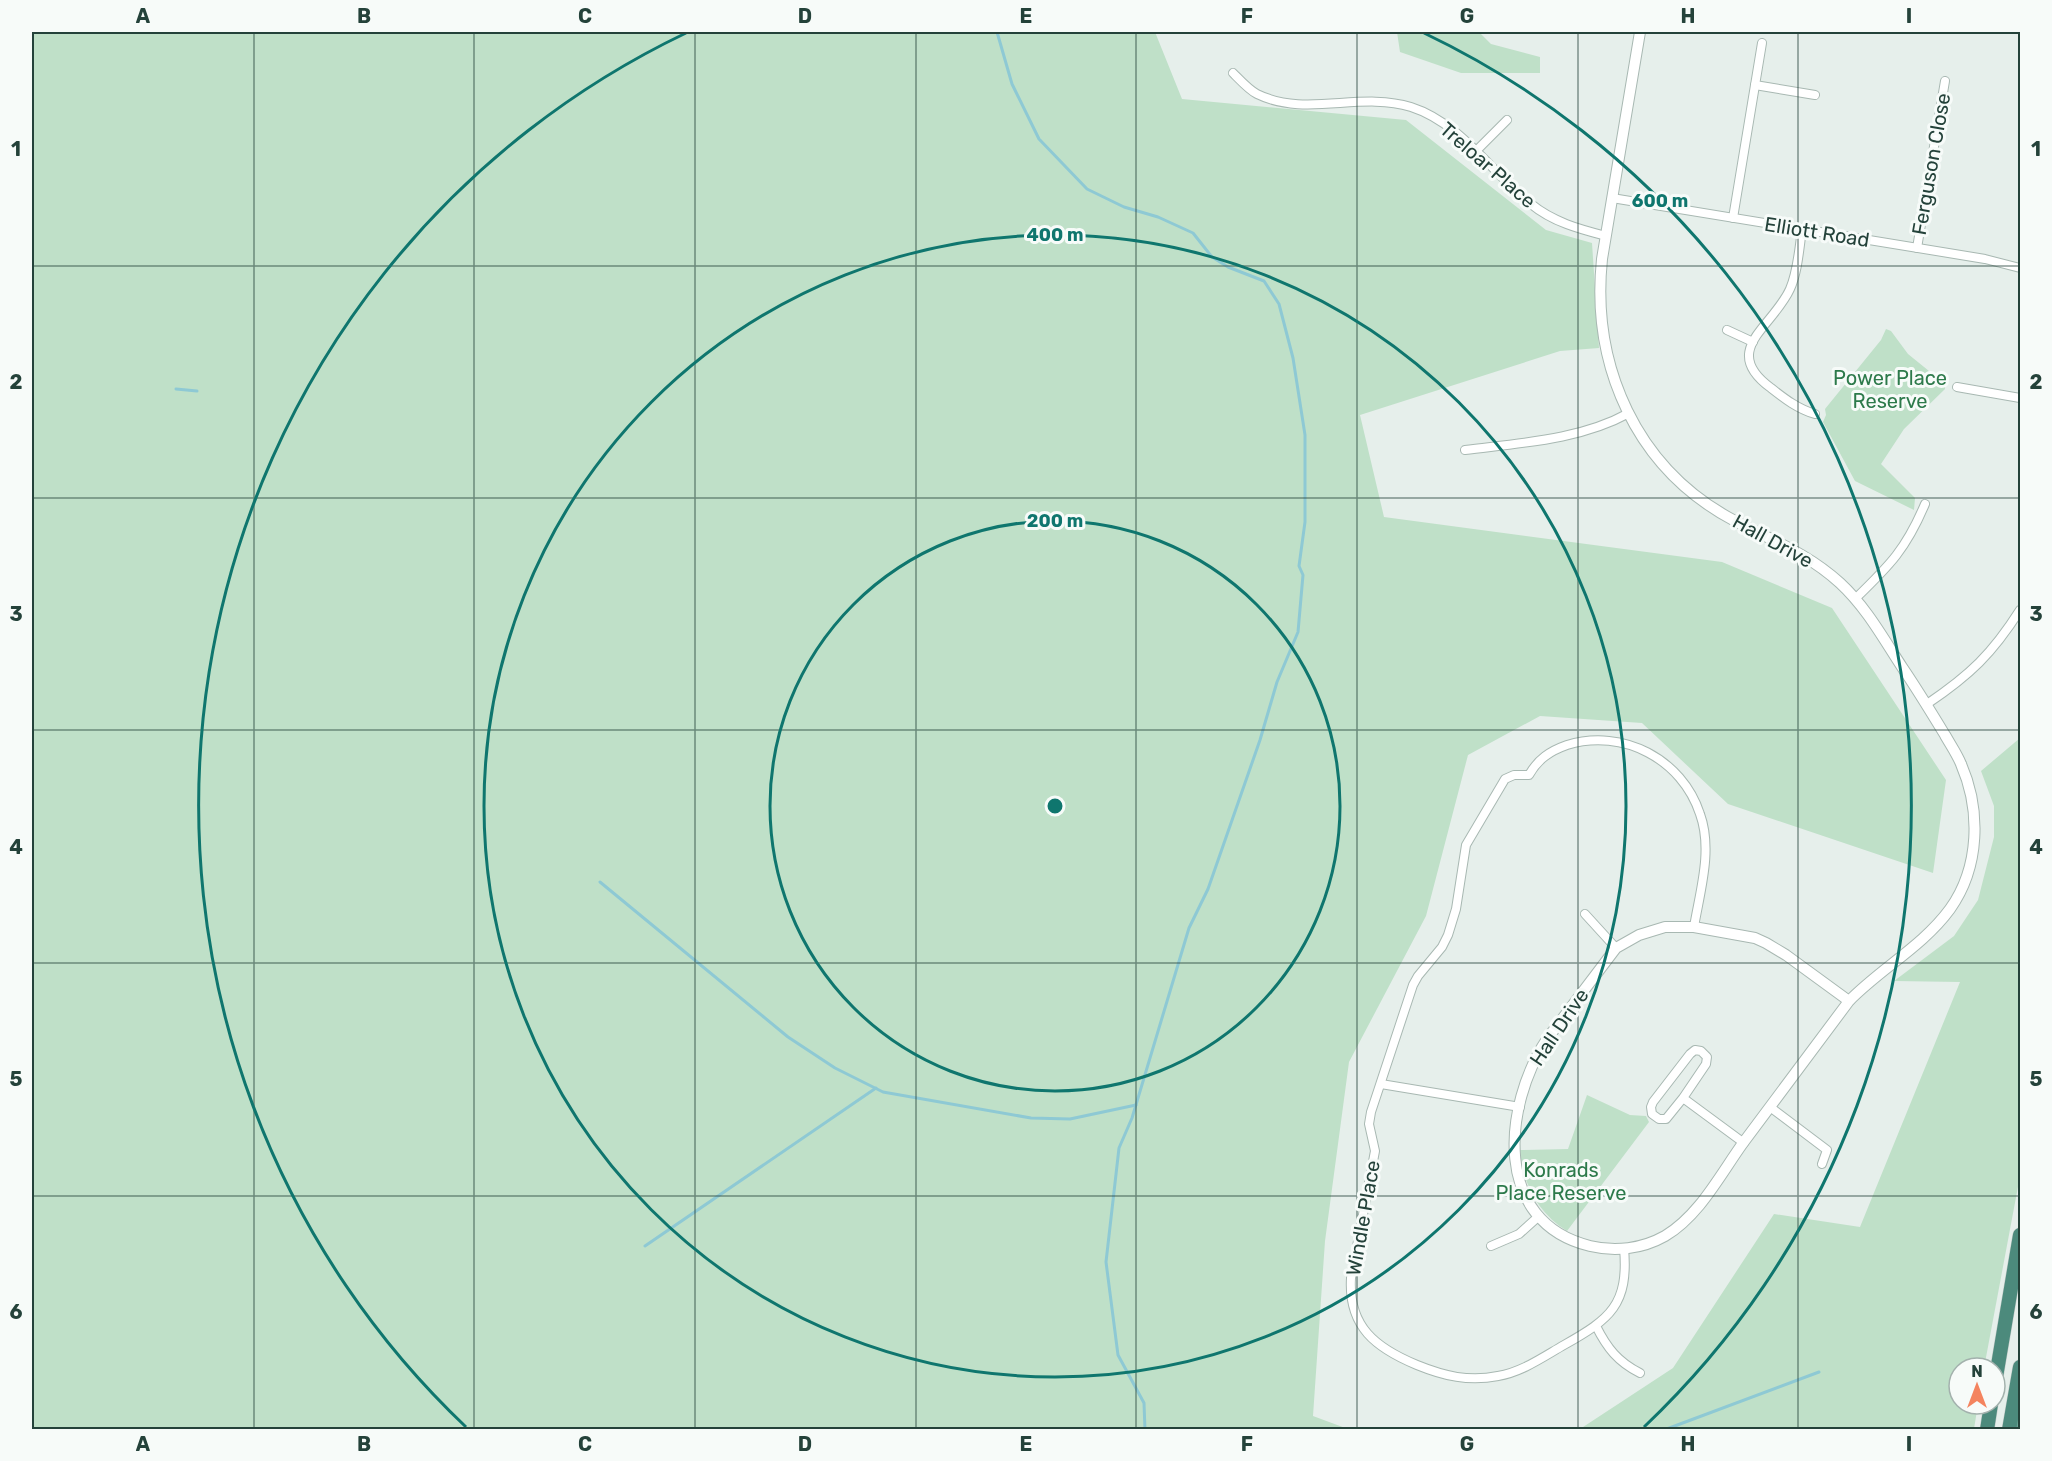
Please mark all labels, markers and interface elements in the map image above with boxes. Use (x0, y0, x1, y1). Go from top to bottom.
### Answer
text: A (136, 4, 151, 28)
text: B (357, 4, 371, 28)
text: C (578, 4, 592, 28)
text: D (798, 4, 812, 28)
text: E (1020, 4, 1032, 28)
text: F (1241, 4, 1253, 28)
text: G (1460, 4, 1474, 28)
text: H (1681, 4, 1695, 28)
text: I (1906, 4, 1912, 28)
street label: Ferguson Close (1907, 91, 1955, 237)
street label: Treloar Place (1435, 117, 1541, 213)
text: 1 (11, 137, 21, 161)
text: 1 (2031, 137, 2041, 161)
text: 600 m (1632, 190, 1688, 212)
street label: Elliott Road (1763, 212, 1871, 252)
text: 400 m (1026, 224, 1084, 246)
park label: Power Place Reserve (1833, 366, 1947, 413)
text: 2 (10, 370, 23, 394)
text: 2 (2030, 370, 2043, 394)
street label: Hall Drive (1729, 509, 1817, 573)
text: 200 m (1027, 510, 1083, 532)
text: 3 (9, 602, 23, 626)
text: 3 (2029, 602, 2043, 626)
centre of rings (1045, 796, 1065, 816)
text: 4 (9, 835, 23, 859)
text: 4 (2029, 835, 2043, 859)
street label: Hall Drive (1524, 984, 1594, 1070)
text: 5 (10, 1067, 23, 1091)
text: 5 (2030, 1067, 2043, 1091)
street label: Windle Place (1341, 1158, 1385, 1278)
park label: Konrads Place Reserve (1496, 1158, 1626, 1205)
text: 6 (9, 1300, 23, 1324)
text: 6 (2029, 1300, 2043, 1324)
north arrow (1947, 1356, 2007, 1416)
text: N (1971, 1362, 1983, 1381)
text: A (136, 1432, 151, 1456)
text: B (357, 1432, 371, 1456)
text: C (578, 1432, 592, 1456)
text: D (798, 1432, 812, 1456)
text: E (1020, 1432, 1032, 1456)
text: F (1241, 1432, 1253, 1456)
text: G (1460, 1432, 1474, 1456)
text: H (1681, 1432, 1695, 1456)
text: I (1906, 1432, 1912, 1456)

